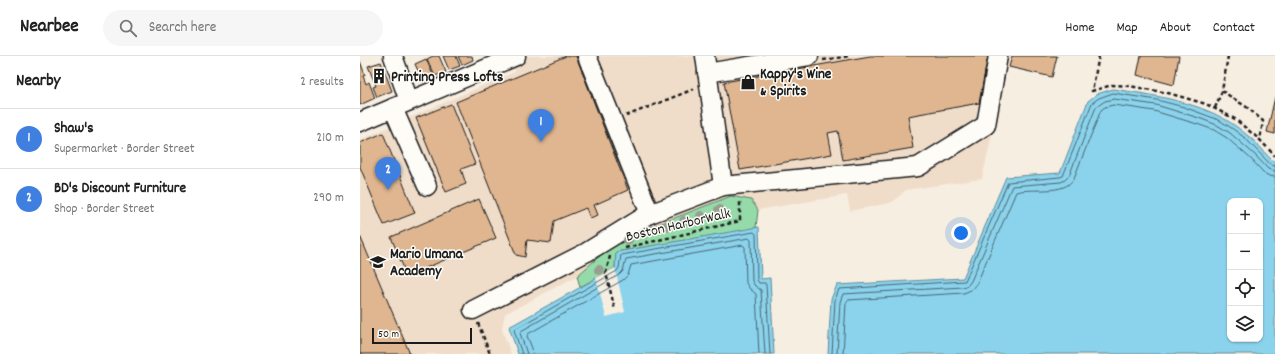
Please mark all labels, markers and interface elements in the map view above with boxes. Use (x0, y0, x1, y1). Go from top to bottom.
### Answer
search box (103, 10, 383, 46)
text: Nearbee (20, 14, 79, 41)
icon: search (117, 17, 139, 39)
text: Search here (149, 17, 216, 39)
text: Home (1065, 18, 1094, 38)
text: Map (1116, 18, 1138, 38)
text: About (1160, 18, 1191, 38)
text: Contact (1213, 18, 1255, 38)
place label: Kappy's Wine & Spirits (760, 64, 832, 103)
building icon: Printing Press Lofts (370, 67, 388, 85)
place label: Printing Press Lofts (391, 67, 503, 89)
text: Nearby (16, 70, 60, 94)
text: 2 results (300, 73, 344, 92)
shop icon: Kappy's Wine & Spirits (739, 73, 757, 91)
pin: 1 (528, 109, 554, 142)
text: Shaw's (54, 118, 93, 140)
text: 1 (28, 129, 30, 148)
text: 210 m (316, 129, 344, 148)
text: Supermarket · Border Street (54, 140, 194, 159)
pin: 2 (375, 157, 401, 190)
text: BD's Discount Furniture (54, 178, 186, 200)
text: 2 (26, 189, 32, 208)
text: 290 m (313, 189, 344, 208)
map controls (1227, 198, 1263, 342)
button: + (1227, 198, 1263, 234)
text: Shop · Border Street (54, 200, 154, 219)
street label: Boston HarborWalk (624, 203, 733, 249)
your location (951, 223, 971, 243)
button: − (1227, 234, 1263, 270)
place label: Mario Umana Academy (390, 244, 464, 283)
school or university icon: Mario Umana Academy (369, 253, 387, 271)
button: locate (1227, 270, 1263, 306)
button: layers (1227, 306, 1263, 342)
scale bar (372, 326, 472, 345)
text: 50 m (378, 327, 399, 343)

